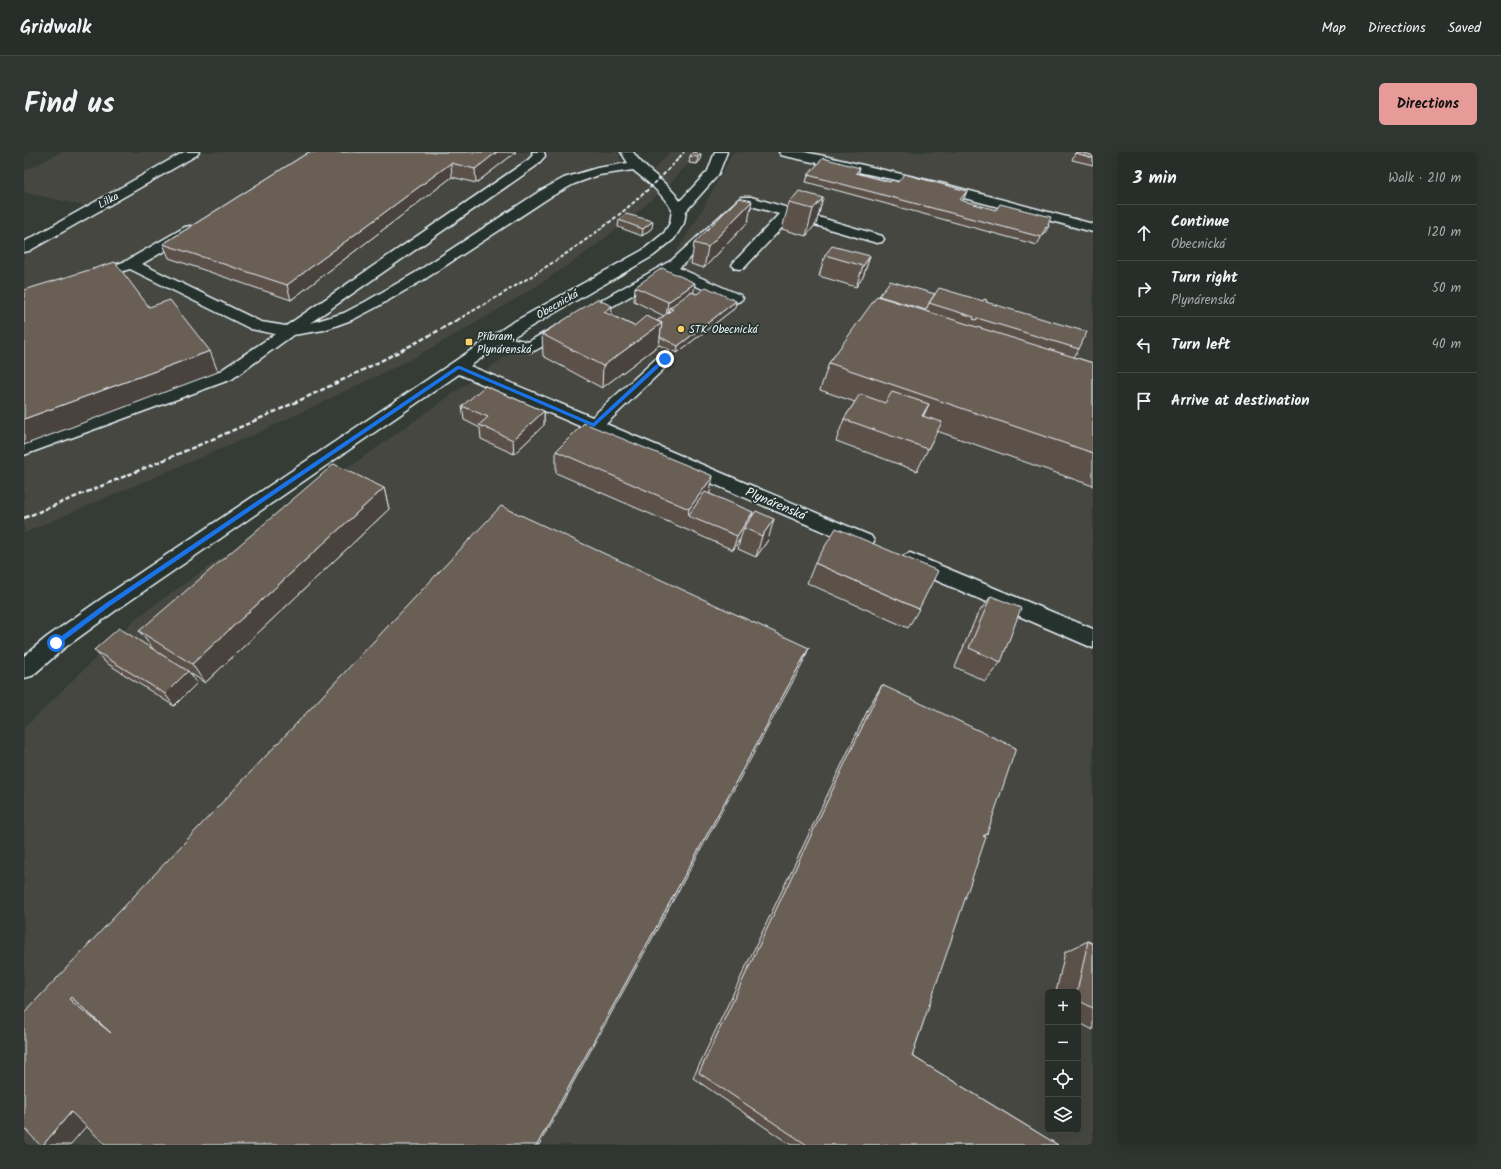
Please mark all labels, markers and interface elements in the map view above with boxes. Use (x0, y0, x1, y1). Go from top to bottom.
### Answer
text: Gridwalk (20, 13, 91, 43)
text: Map (1321, 17, 1346, 39)
text: Directions (1368, 17, 1426, 39)
text: Saved (1448, 17, 1481, 39)
text: Find us (24, 82, 115, 127)
button: Directions (1379, 83, 1477, 125)
text: 3 min (1133, 165, 1177, 192)
text: Walk · 210 m (1388, 168, 1461, 189)
street label: Lilka (95, 188, 122, 214)
text: Continue (1171, 210, 1229, 234)
icon: ahead (1133, 222, 1155, 244)
text: 120 m (1427, 222, 1461, 243)
text: Obecnická (1171, 234, 1225, 255)
text: Turn right (1171, 266, 1238, 290)
icon: right (1133, 278, 1155, 300)
text: 50 m (1432, 278, 1461, 299)
street label: Obecnická (533, 285, 584, 324)
text: Plynárenská (1171, 290, 1235, 311)
place label: STK Obecnická (689, 321, 760, 339)
marker: STK Obecnická (676, 324, 686, 334)
place label: Příbram, Plynárenská (477, 328, 533, 359)
text: Turn left (1171, 333, 1231, 357)
icon: left (1133, 334, 1155, 356)
text: 40 m (1432, 334, 1461, 355)
marker: Příbram, Plynárenská (464, 337, 474, 347)
route end (656, 350, 674, 368)
text: Arrive at destination (1171, 389, 1310, 413)
icon: arrive (1133, 390, 1155, 412)
street label: Plynárenská (742, 482, 811, 527)
route start (47, 634, 65, 652)
map controls (1045, 989, 1081, 1133)
button: + (1045, 989, 1081, 1025)
button: − (1045, 1025, 1081, 1061)
button: locate (1045, 1061, 1081, 1097)
button: layers (1045, 1097, 1081, 1133)

